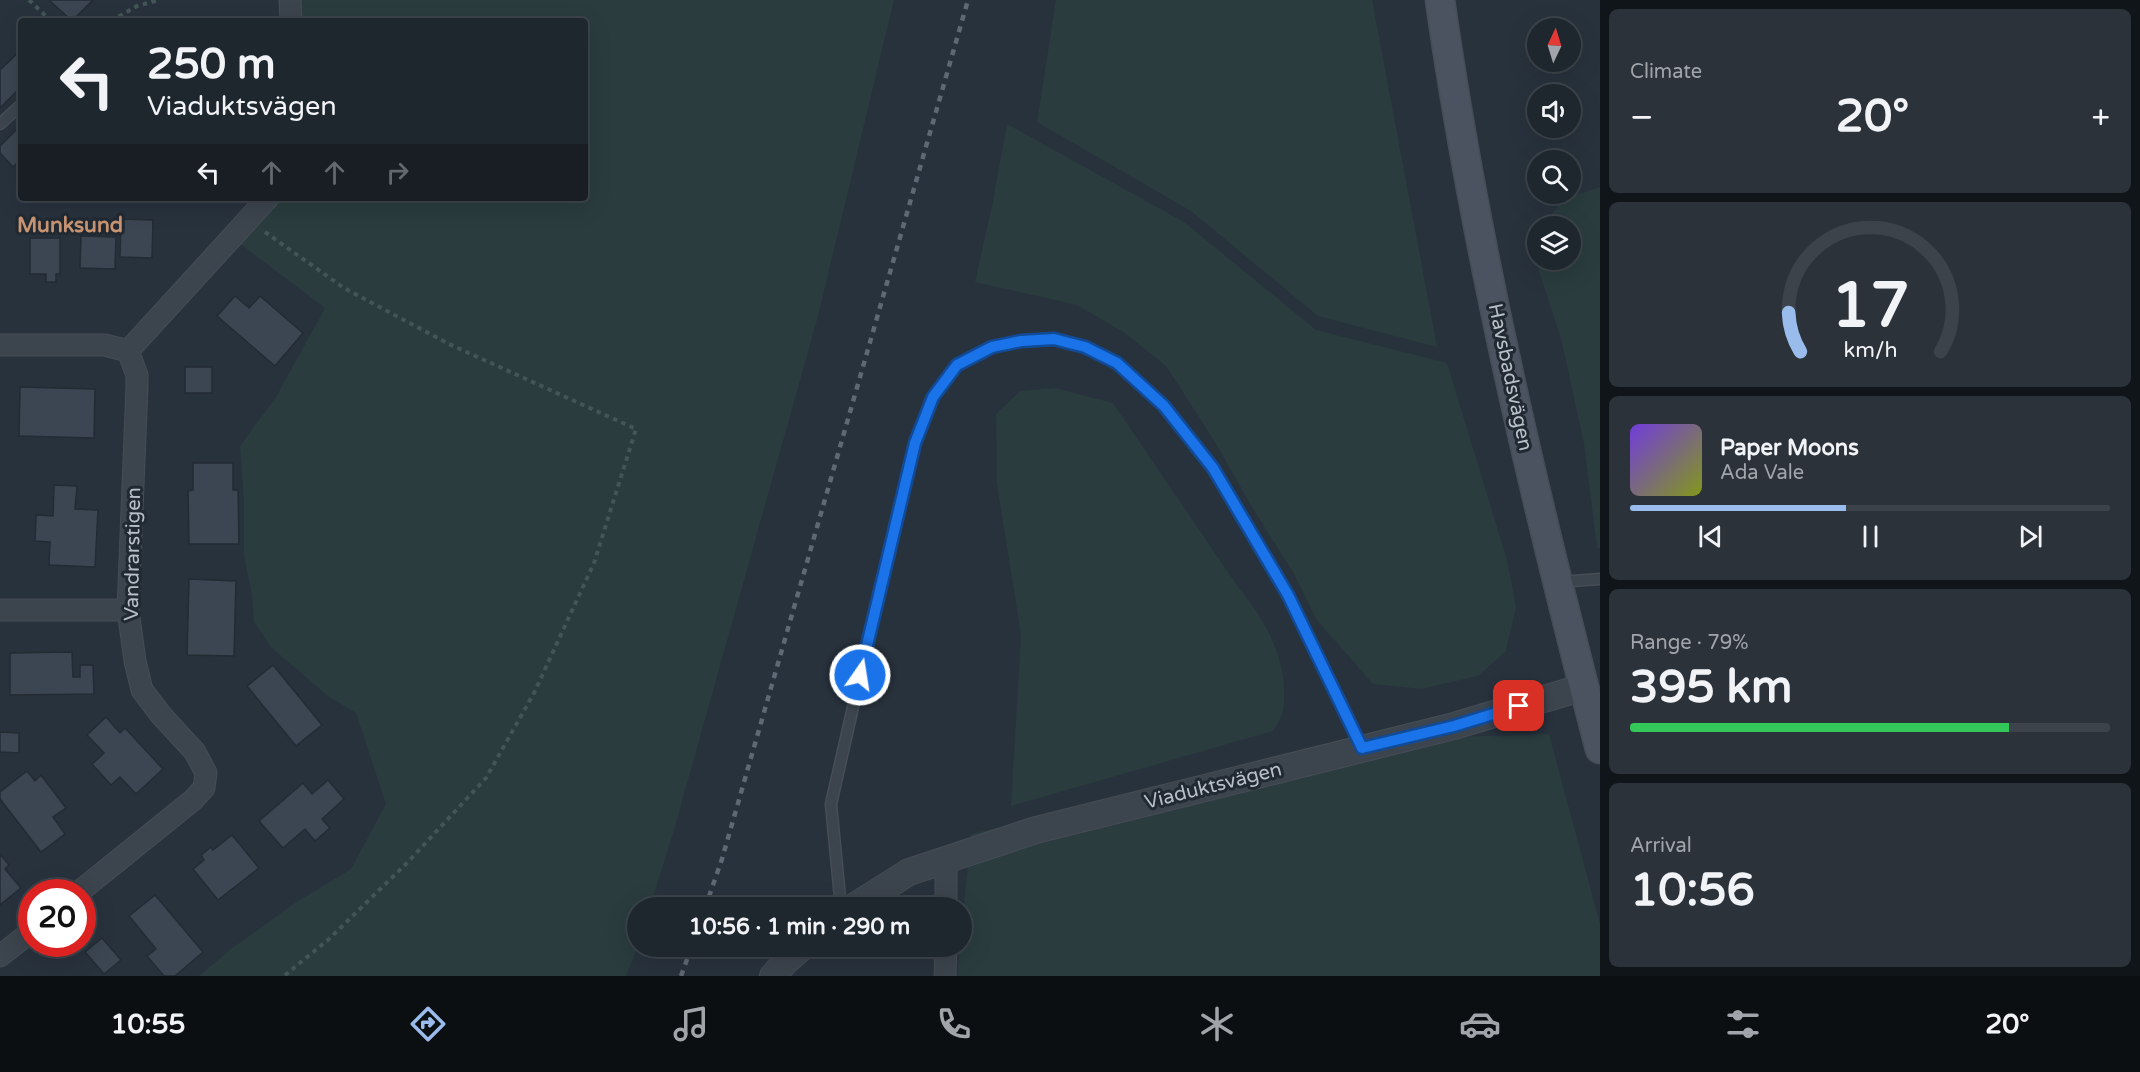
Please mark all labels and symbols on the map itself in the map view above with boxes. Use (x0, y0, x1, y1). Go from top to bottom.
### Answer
north arrow (1527, 18, 1581, 72)
district label: Munksund (17, 213, 123, 238)
street label: Havsbadsvägen (1483, 301, 1537, 453)
street label: Vandrarstigen (120, 487, 146, 621)
position arrow (828, 643, 892, 707)
pin (1493, 680, 1544, 731)
street label: Viaduktsvägen (1142, 757, 1284, 815)
speed limit sign: 20 (18, 879, 96, 957)

